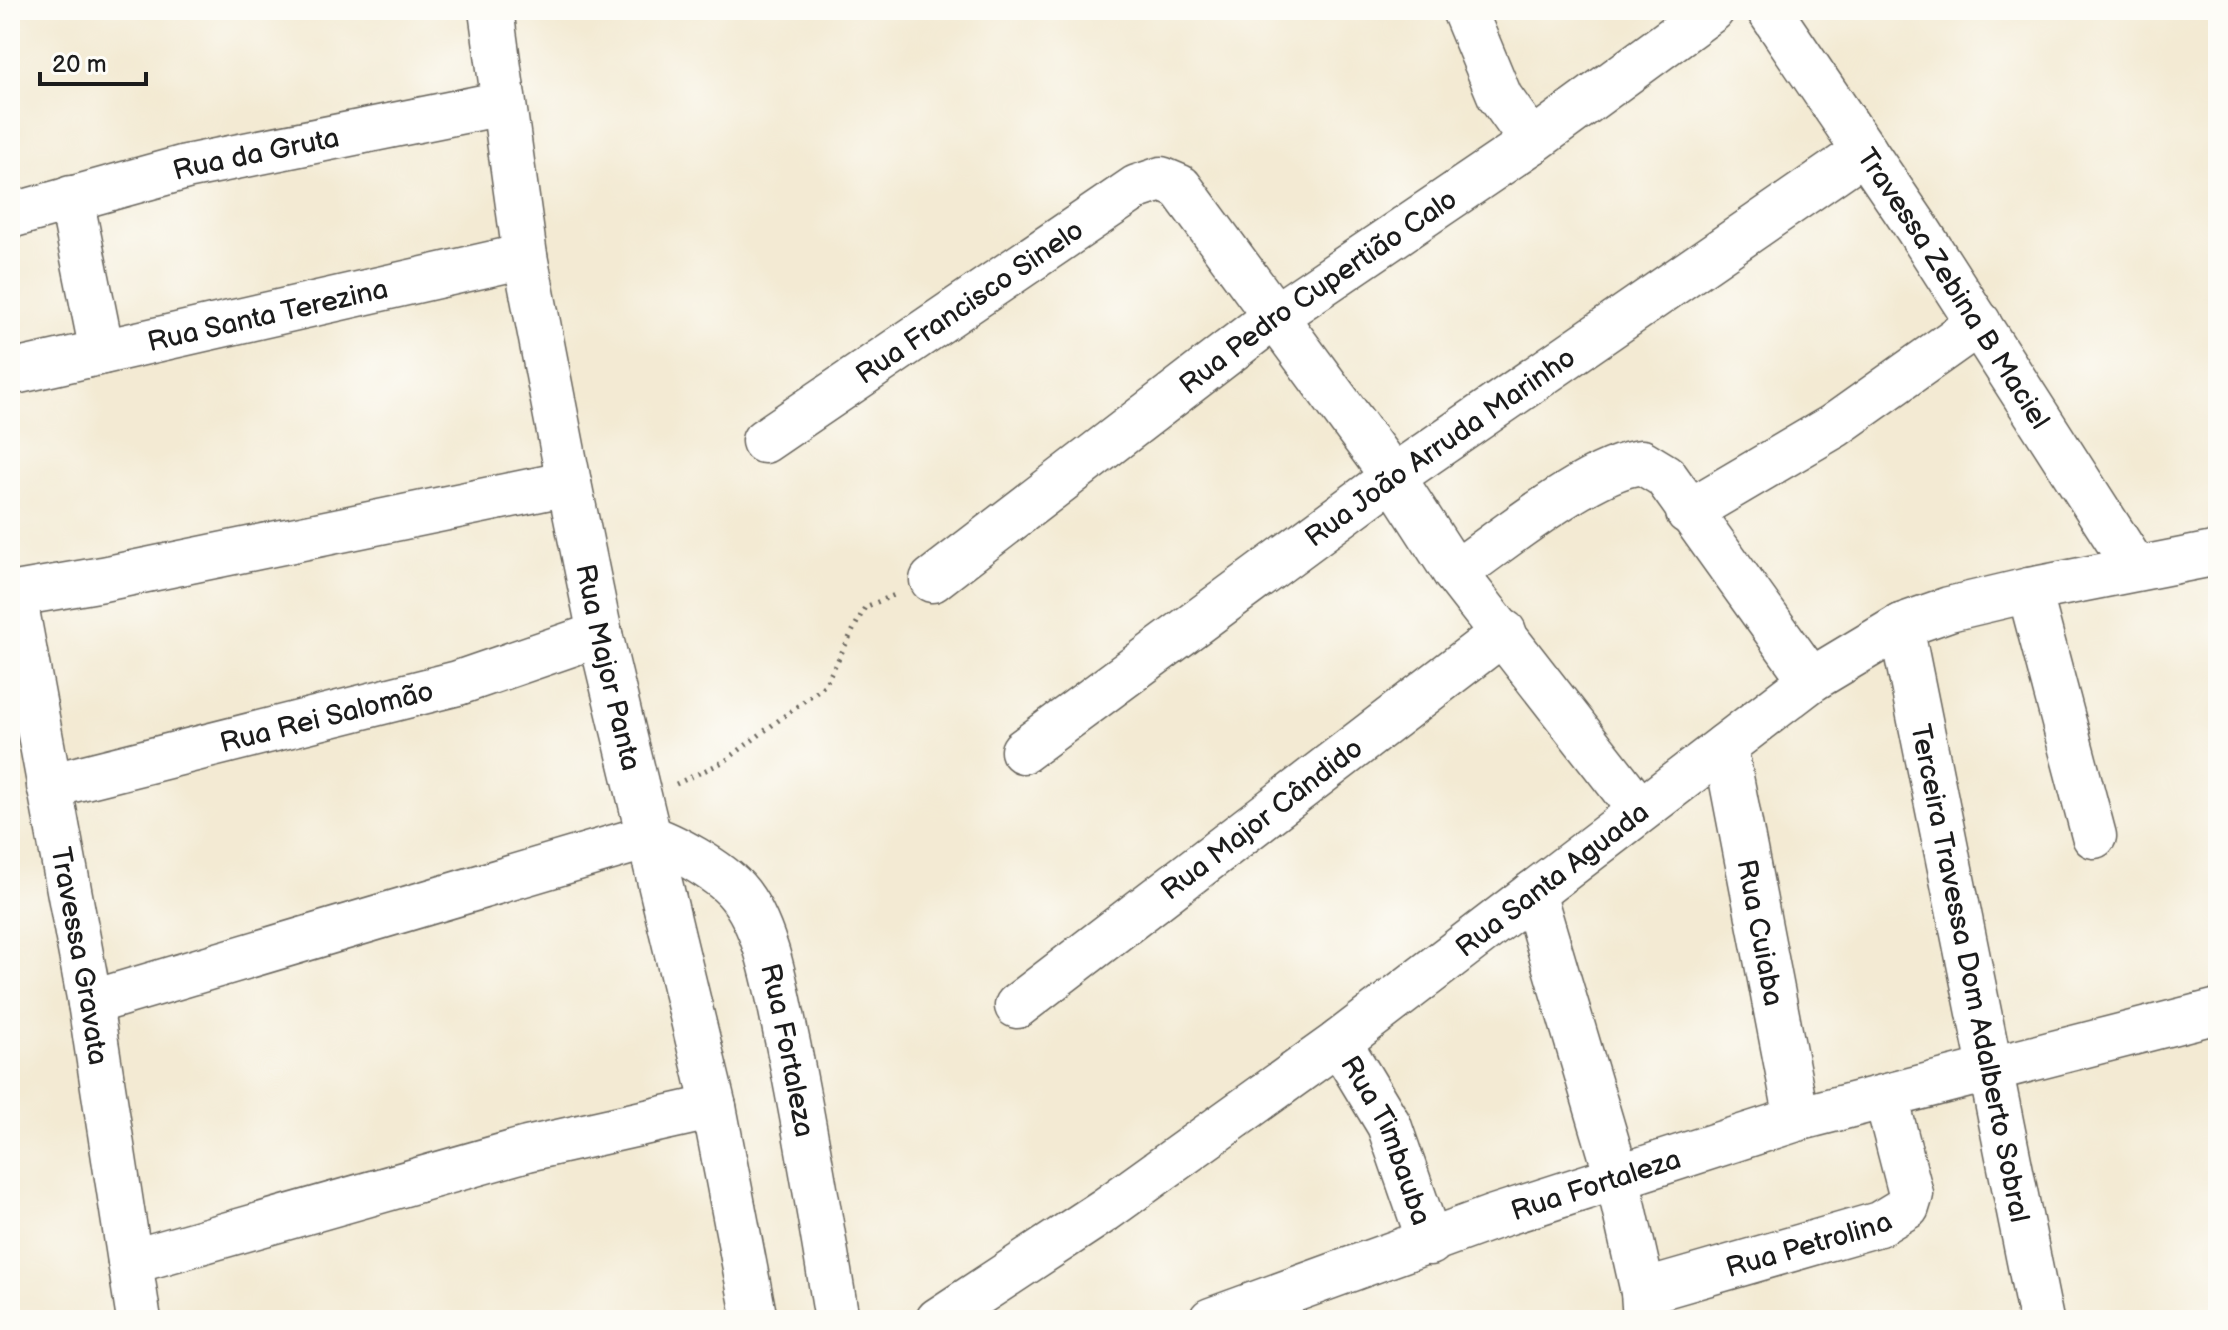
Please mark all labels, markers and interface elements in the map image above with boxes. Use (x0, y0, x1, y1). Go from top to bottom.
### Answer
scale bar (40, 36, 146, 86)
text: 20 m (52, 50, 107, 79)
street label: Rua da Gruta (169, 121, 342, 188)
street label: Travessa Zebina B Maciel (1850, 142, 2056, 435)
street label: Rua Pedro Cupertião Calo (1173, 183, 1463, 402)
street label: Rua Francisco Sinelo (850, 214, 1090, 392)
street label: Rua Santa Terezina (144, 273, 391, 359)
street label: Rua João Arruda Marinho (1299, 341, 1582, 555)
street label: Rua Major Panta (568, 561, 647, 774)
street label: Rua Rei Salomão (217, 675, 437, 760)
street label: Terceira Travessa Dom Adalberto Sobral (1903, 721, 2036, 1225)
street label: Rua Major Cândido (1155, 732, 1370, 907)
street label: Rua Santa Aguada (1450, 796, 1656, 965)
street label: Travessa Gravata (43, 845, 114, 1067)
street label: Rua Cuiaba (1729, 857, 1790, 1009)
street label: Rua Fortaleza (753, 960, 821, 1140)
street label: Rua Timbauba (1333, 1050, 1437, 1230)
street label: Rua Fortaleza (1507, 1143, 1685, 1228)
street label: Rua Petrolina (1722, 1205, 1898, 1285)

